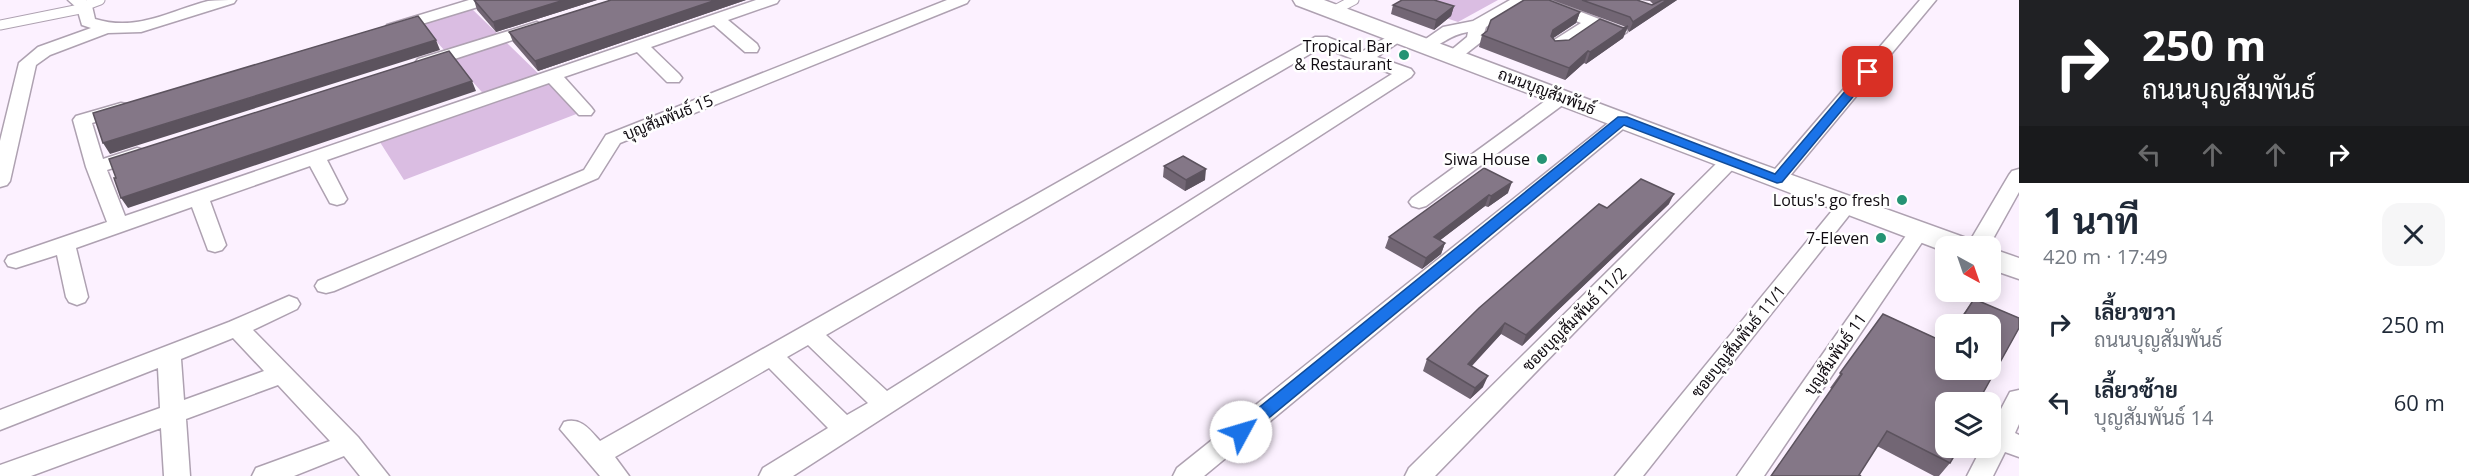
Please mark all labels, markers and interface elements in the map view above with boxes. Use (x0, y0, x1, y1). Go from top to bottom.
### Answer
text: 250 m (2142, 16, 2266, 73)
icon: right (2043, 24, 2121, 102)
place label: Tropical Bar & Restaurant (1294, 35, 1392, 75)
pin (1842, 46, 1893, 97)
marker: Tropical Bar & Restaurant (1397, 48, 1411, 62)
icon: arrive (1851, 55, 1884, 88)
street label: ถนนบุญสัมพันธ์ (1495, 61, 1600, 121)
text: ถนนบุญสัมพันธ์ (2142, 70, 2315, 107)
street label: บุญสัมพันธ์ 15 (619, 88, 717, 146)
icon: left (2133, 138, 2166, 171)
icon: ahead (2196, 138, 2229, 171)
icon: ahead (2259, 138, 2292, 171)
icon: right (2322, 138, 2355, 171)
place label: Siwa House (1444, 148, 1530, 170)
marker: Siwa House (1535, 152, 1549, 166)
place label: Lotus's go fresh (1773, 189, 1890, 211)
marker: Lotus's go fresh (1895, 193, 1909, 207)
text: 1 นาที (2043, 196, 2139, 245)
button: close (2382, 203, 2445, 266)
place label: 7-Eleven (1806, 227, 1869, 249)
marker: 7-Eleven (1874, 231, 1888, 245)
north arrow (1935, 236, 2001, 302)
map controls (1935, 236, 2001, 458)
text: 420 m · 17:49 (2043, 243, 2168, 270)
street label: ซอยบุญสัมพันธ์ 11/2 (1516, 261, 1632, 377)
street label: ซอยบุญสัมพันธ์ 11/1 (1685, 279, 1791, 403)
text: เลี้ยวขวา (2094, 296, 2176, 326)
street label: บุญสัมพันธ์ 11 (1798, 308, 1872, 400)
icon: right (2043, 308, 2076, 341)
text: 250 m (2381, 309, 2445, 339)
button: sound (1935, 314, 2001, 380)
text: ถนนบุญสัมพันธ์ (2094, 326, 2222, 353)
text: เลี้ยวซ้าย (2094, 374, 2178, 404)
icon: left (2043, 386, 2076, 419)
text: 60 m (2394, 387, 2445, 417)
button: layers (1935, 392, 2001, 458)
position arrow (1209, 400, 1273, 464)
text: บุญสัมพันธ์ 14 (2094, 404, 2213, 431)

